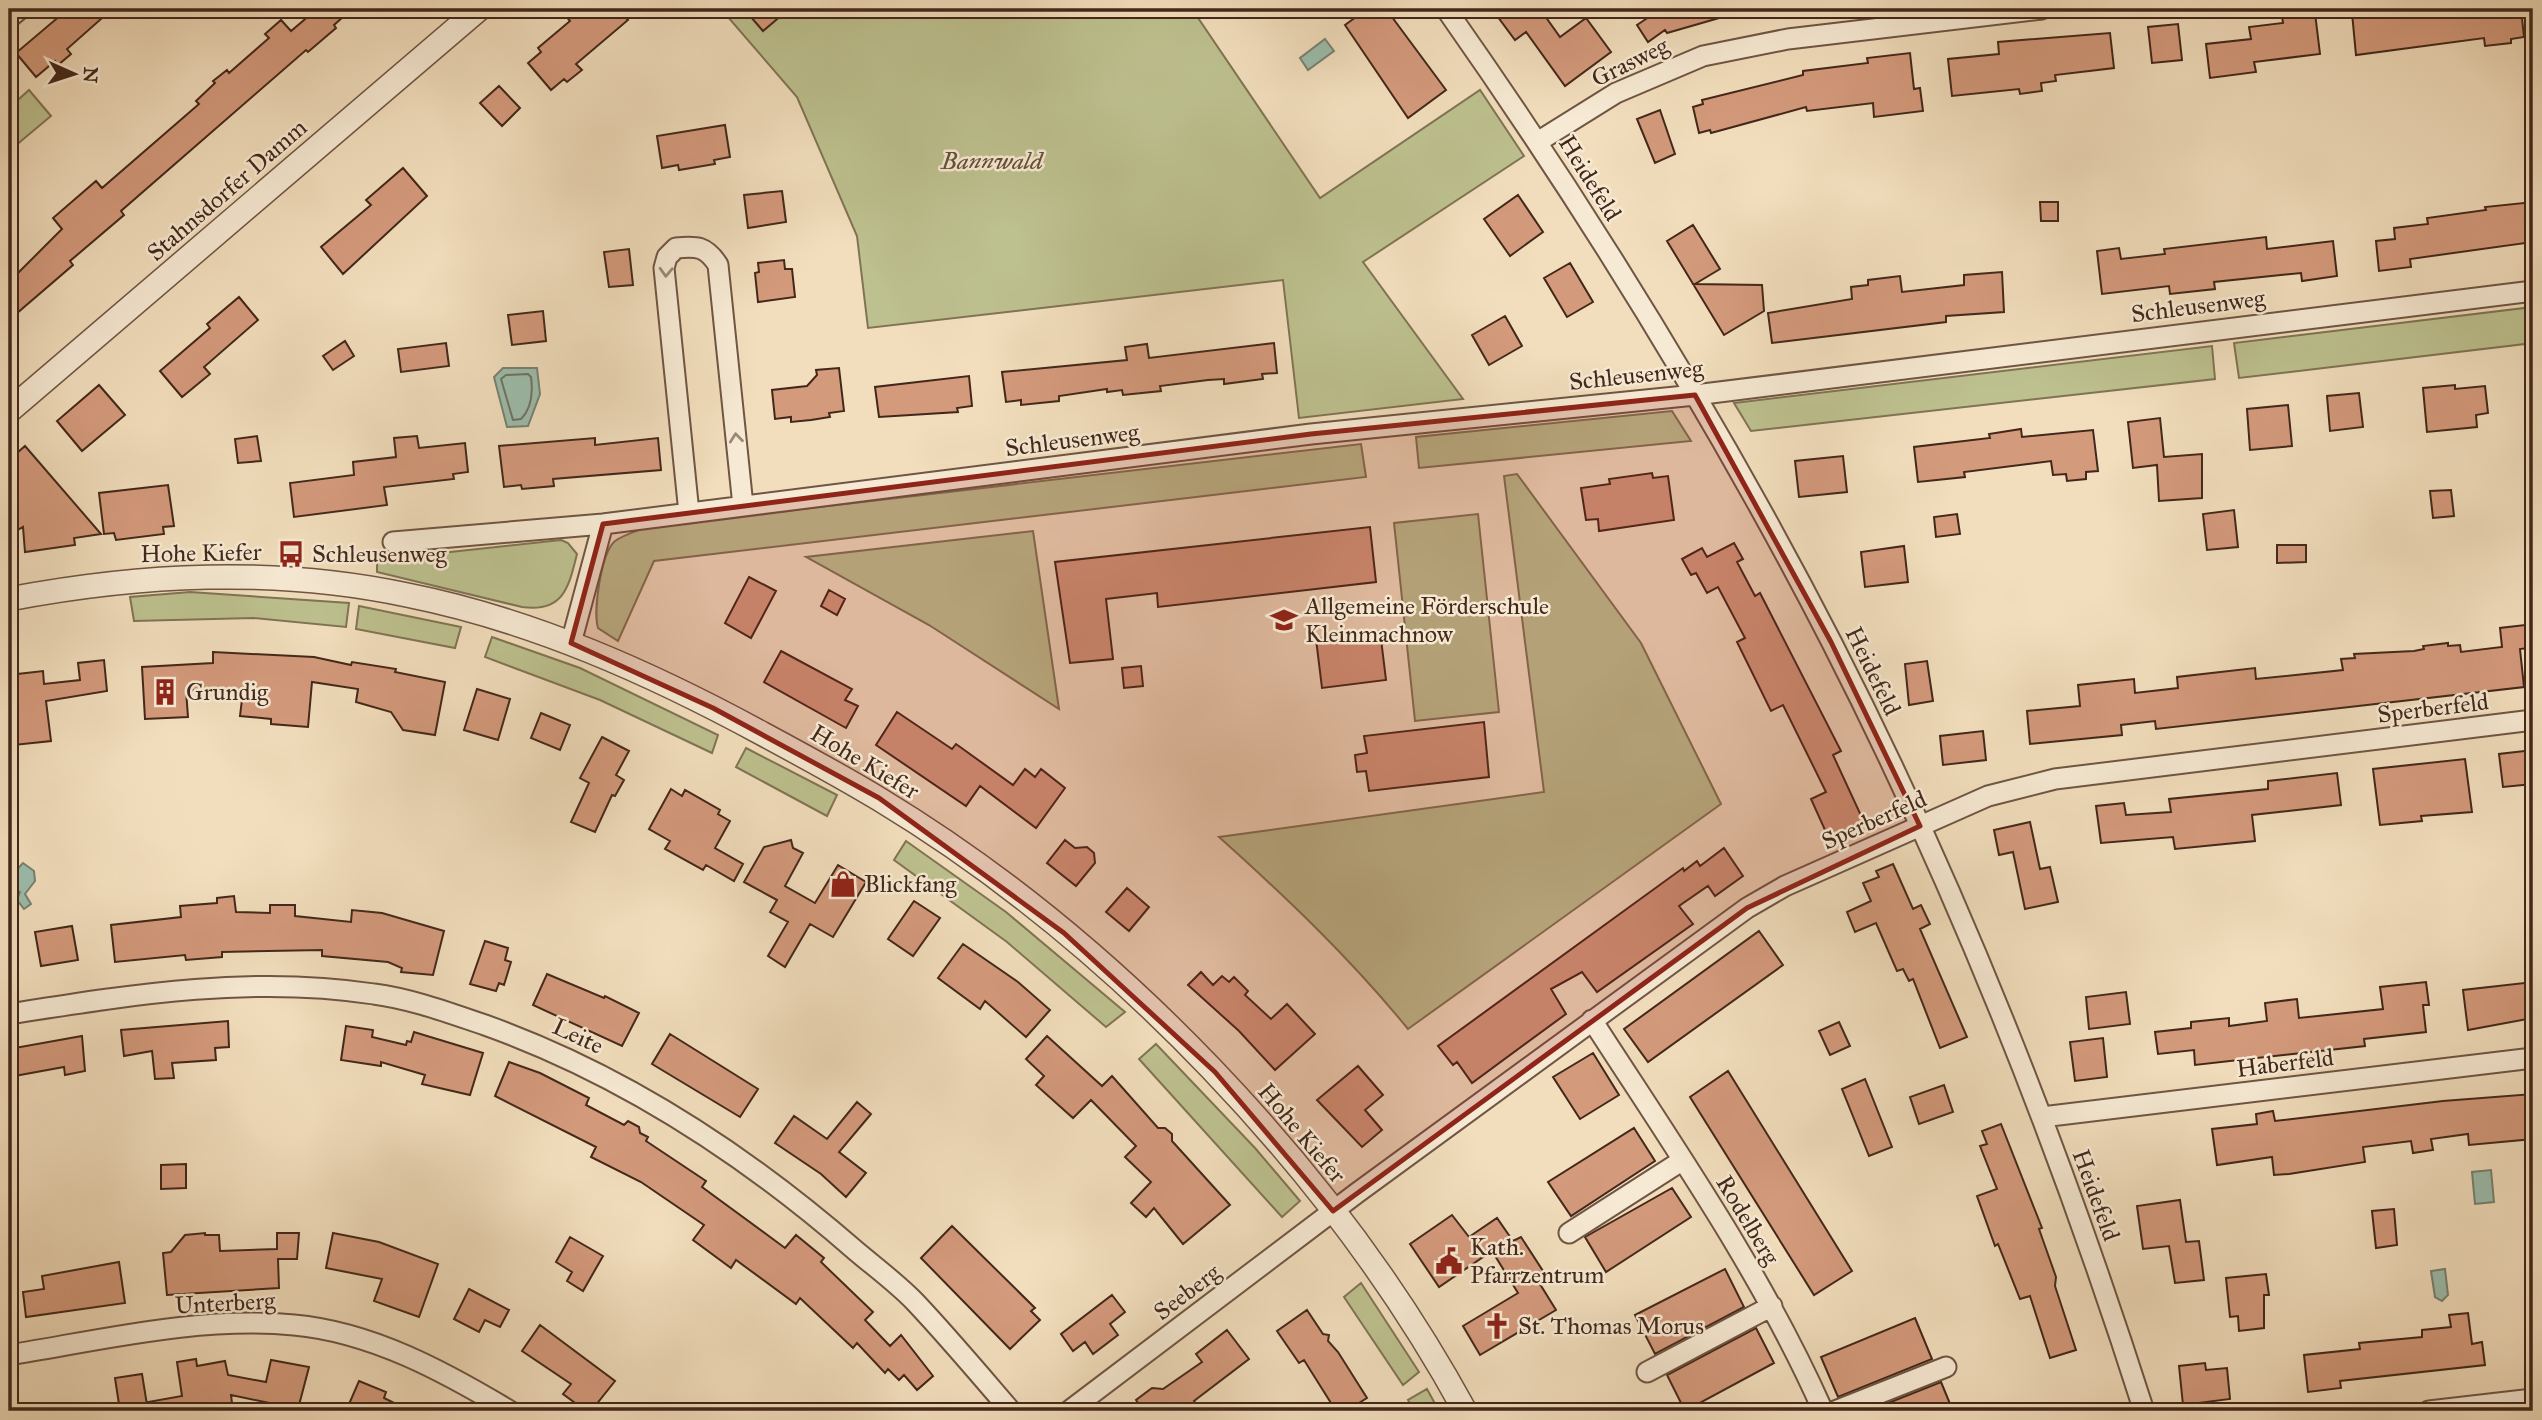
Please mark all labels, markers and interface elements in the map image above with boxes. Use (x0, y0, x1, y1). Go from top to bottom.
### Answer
street label: Grasweg (1587, 30, 1674, 93)
north arrow (38, 38, 108, 108)
text: N (79, 66, 102, 84)
street label: Stahnsdorfer Damm (141, 112, 313, 268)
street label: Heidefeld (1552, 130, 1628, 226)
park label: Bannwald (940, 146, 1044, 176)
one-way arrow (658, 267, 673, 278)
street label: Schleusenweg (2129, 283, 2267, 329)
street label: Schleusenweg (1567, 353, 1705, 397)
street label: Schleusenweg (1003, 417, 1141, 463)
one-way arrow (729, 432, 744, 443)
street label: Hohe Kiefer (140, 537, 262, 569)
bus stop icon: Schleusenweg (276, 539, 306, 569)
place label: Schleusenweg (312, 539, 447, 569)
place label: Allgemeine Förderschule Kleinmachnow (1304, 591, 1549, 649)
school or university icon: Allgemeine Förderschule Kleinmachnow (1269, 605, 1299, 635)
street label: Heidefeld (1839, 622, 1907, 720)
building icon: Grundig (150, 677, 180, 707)
place label: Grundig (186, 677, 269, 707)
street label: Sperberfeld (2376, 686, 2490, 730)
street label: Hohe Kiefer (805, 718, 925, 806)
street label: Sperberfeld (1817, 784, 1931, 856)
shop icon: Blickfang (828, 869, 858, 899)
place label: Blickfang (864, 869, 957, 899)
street label: Leite (548, 1011, 608, 1061)
street label: Haberfeld (2235, 1042, 2335, 1084)
street label: Hohe Kiefer (1251, 1077, 1353, 1189)
street label: Heidefeld (2066, 1145, 2126, 1245)
street label: Rodelberg (1710, 1170, 1787, 1271)
place label: Kath. Pfarrzentrum (1470, 1232, 1604, 1290)
public building icon: Kath. Pfarrzentrum (1434, 1246, 1464, 1276)
street label: Seeberg (1148, 1257, 1227, 1327)
street label: Unterberg (174, 1285, 277, 1321)
church icon: St. Thomas Morus (1482, 1311, 1512, 1341)
place label: St. Thomas Morus (1518, 1311, 1704, 1341)

